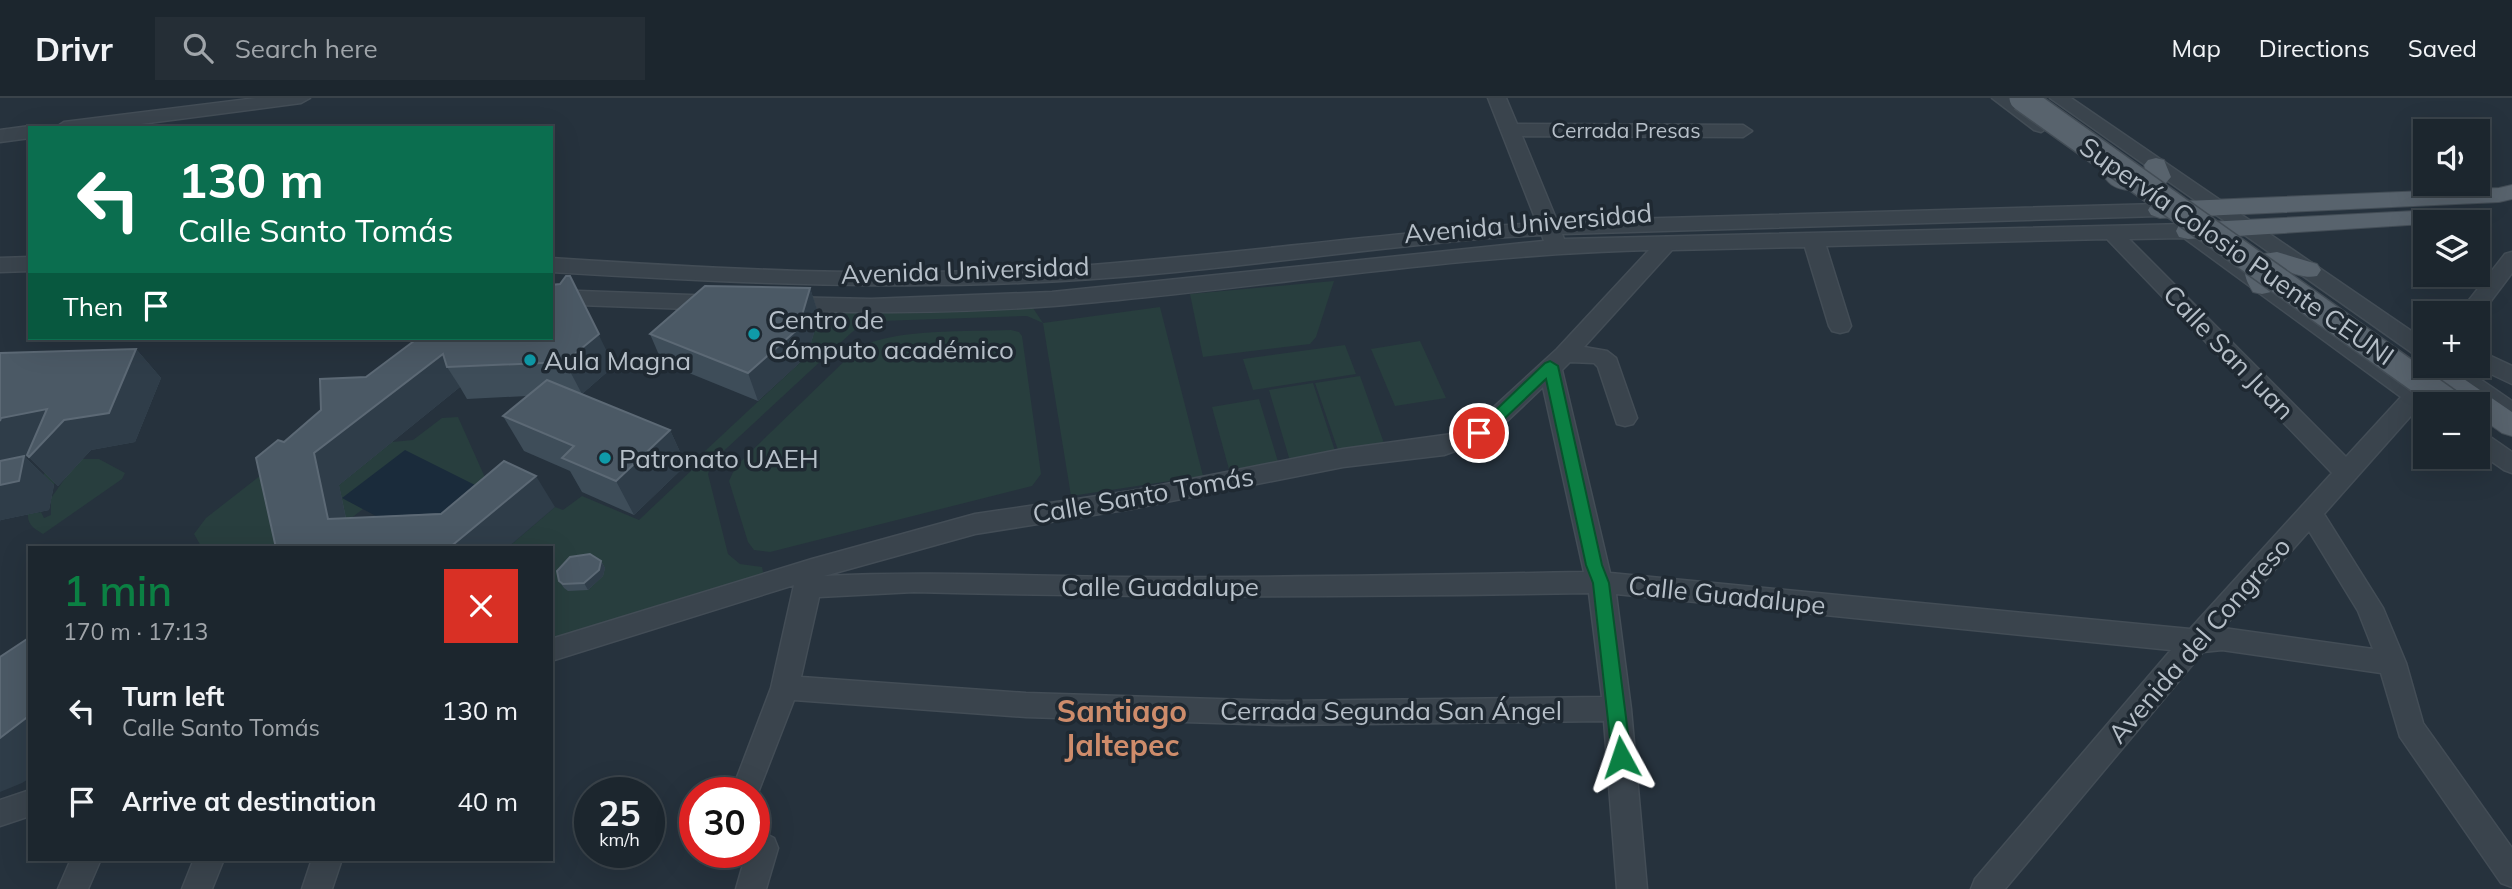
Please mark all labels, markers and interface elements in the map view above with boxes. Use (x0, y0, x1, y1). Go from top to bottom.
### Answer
search box (155, 17, 645, 80)
text: Drivr (35, 28, 113, 69)
icon: search (179, 29, 217, 67)
text: Search here (235, 32, 378, 65)
text: Map (2171, 33, 2221, 63)
text: Directions (2259, 33, 2370, 63)
text: Saved (2408, 33, 2477, 63)
street label: Cerrada Presas (1551, 117, 1701, 143)
map controls (2413, 119, 2490, 469)
button: sound (2413, 119, 2490, 196)
street label: Supervía Colosio Puente CEUNI (2073, 130, 2401, 372)
text: 130 m (178, 149, 324, 210)
icon: left (63, 154, 154, 245)
street label: Avenida Universidad (1403, 196, 1653, 250)
text: Calle Santo Tomás (178, 210, 453, 250)
button: layers (2413, 210, 2490, 287)
street label: Avenida Universidad (840, 249, 1090, 291)
street label: Calle San Juan (2157, 278, 2301, 426)
icon: arrive (137, 287, 175, 325)
text: Then (63, 290, 123, 323)
button: + (2413, 301, 2490, 378)
place label: Centro de Cómputo académico (768, 303, 1014, 366)
marker: Centro de Cómputo académico (746, 326, 762, 342)
place label: Aula Magna (544, 344, 691, 377)
marker: Aula Magna (522, 352, 538, 368)
button: − (2413, 392, 2490, 469)
pin (1449, 403, 1509, 463)
icon: arrive (1460, 414, 1498, 452)
place label: Patronato UAEH (619, 442, 819, 475)
marker: Patronato UAEH (597, 450, 613, 466)
street label: Calle Santo Tomás (1030, 459, 1256, 531)
street label: Avenida del Congreso (2101, 530, 2297, 750)
text: 1 min (63, 564, 172, 617)
street label: Calle Guadalupe (1627, 568, 1827, 622)
button: close (444, 569, 518, 643)
street label: Calle Guadalupe (1061, 570, 1259, 603)
text: 170 m · 17:13 (63, 617, 208, 646)
text: Turn left (122, 680, 224, 713)
icon: left (63, 692, 101, 730)
district label: Santiago Jaltepec (1057, 692, 1187, 764)
text: 130 m (442, 694, 518, 727)
street label: Cerrada Segunda San Ángel (1220, 694, 1562, 727)
text: Calle Santo Tomás (122, 713, 320, 742)
position arrow (1584, 720, 1658, 794)
speed limit sign: 30 (679, 777, 770, 868)
icon: arrive (63, 783, 101, 821)
text: Arrive at destination (122, 785, 377, 818)
text: 40 m (457, 785, 518, 818)
text: 25 (598, 791, 641, 835)
text: km/h (599, 828, 640, 851)

